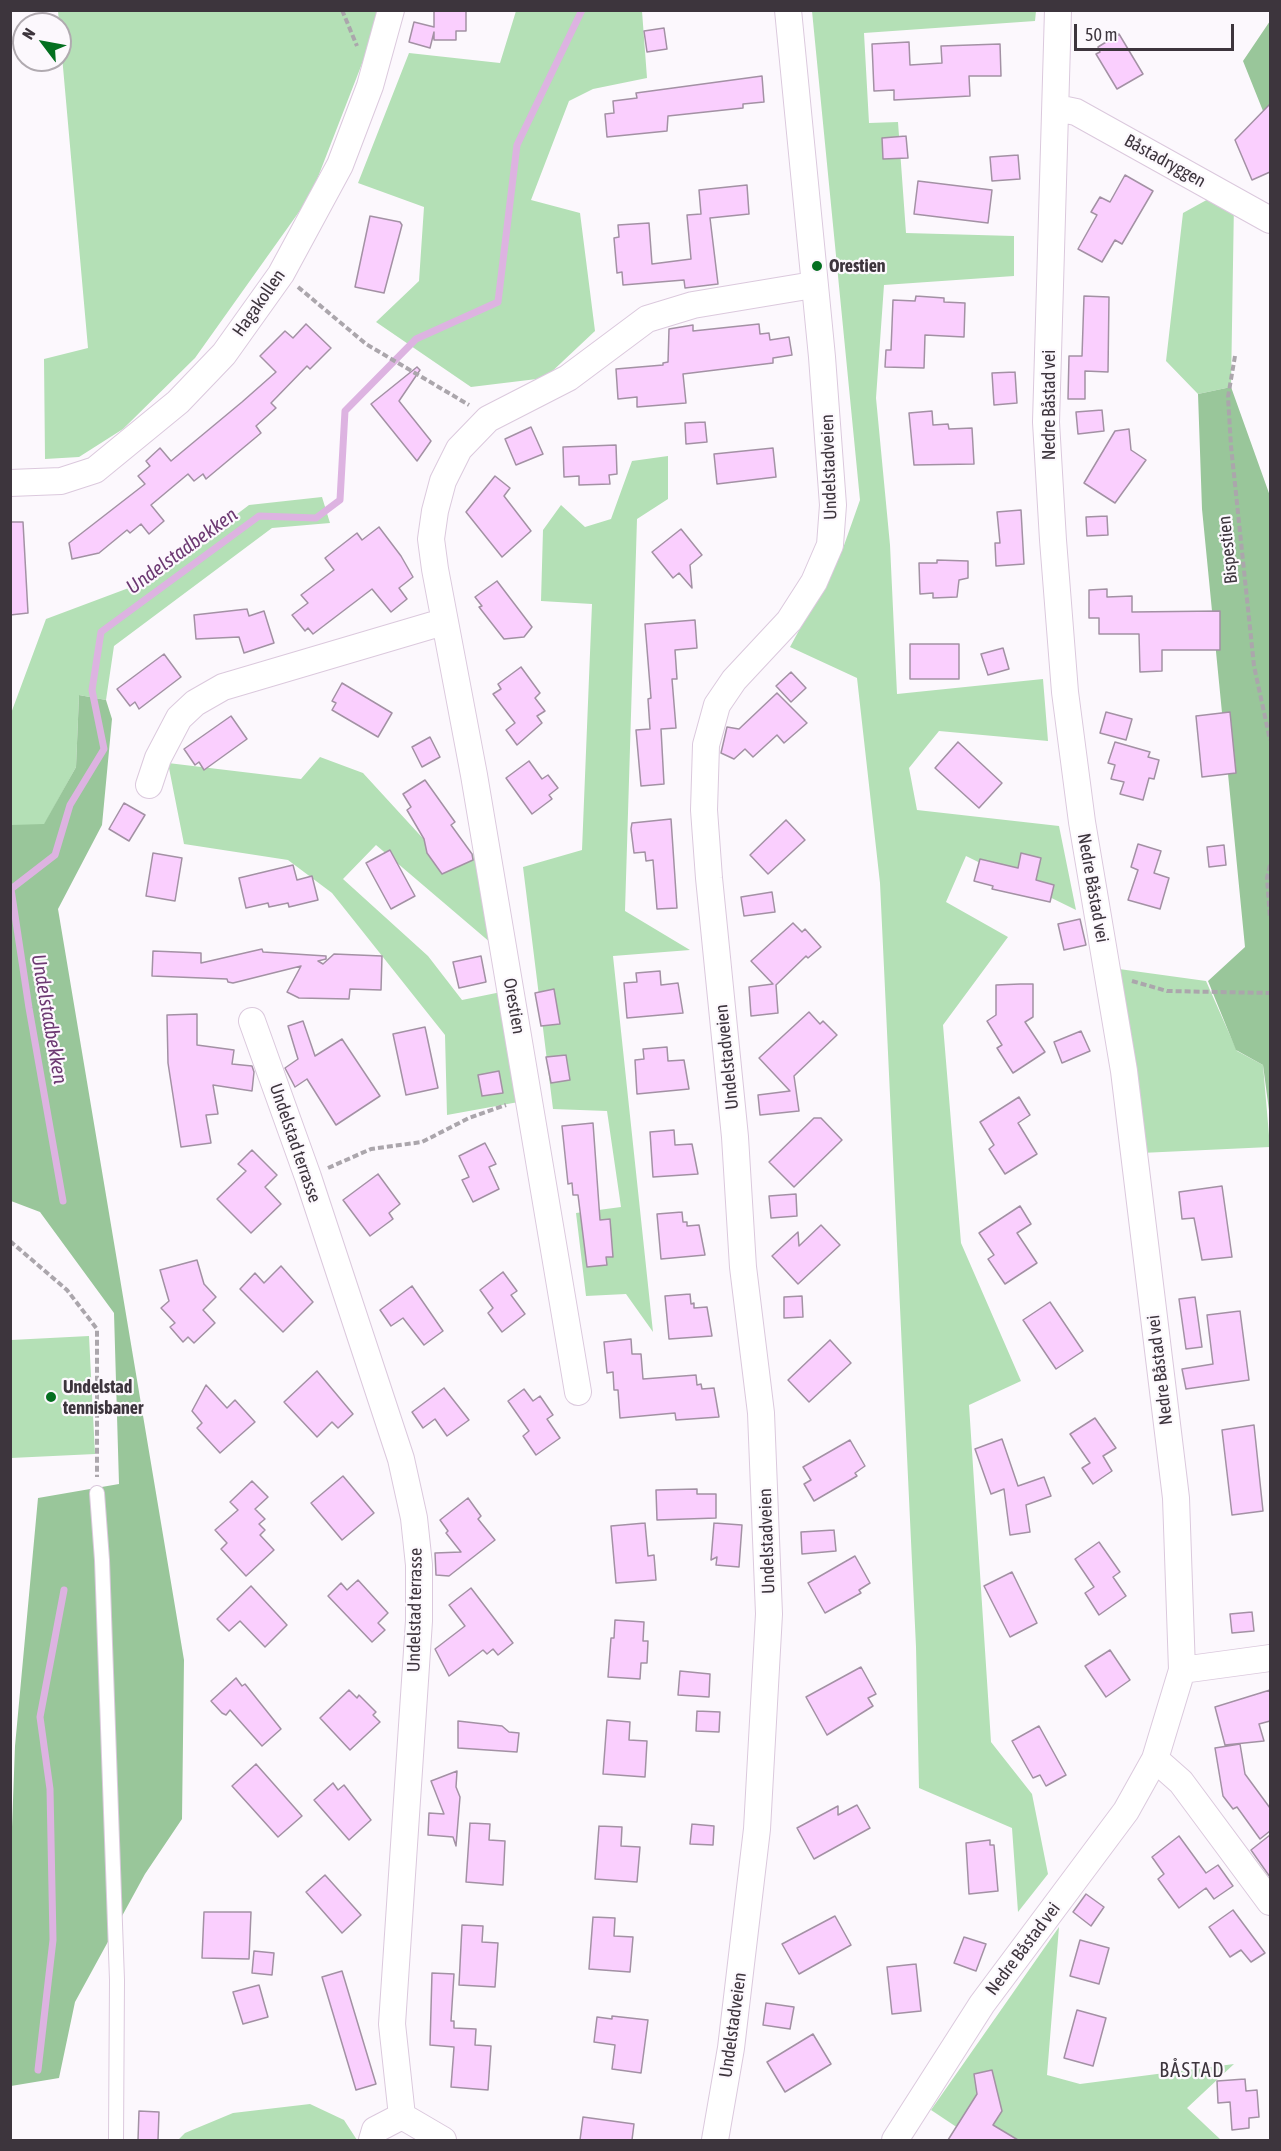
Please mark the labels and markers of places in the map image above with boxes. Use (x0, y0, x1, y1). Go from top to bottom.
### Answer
place label: Orestien (829, 255, 886, 277)
marker: Orestien (810, 259, 824, 273)
place label: Undelstad tennisbaner (63, 1376, 143, 1418)
marker: Undelstad tennisbaner (44, 1390, 58, 1404)

